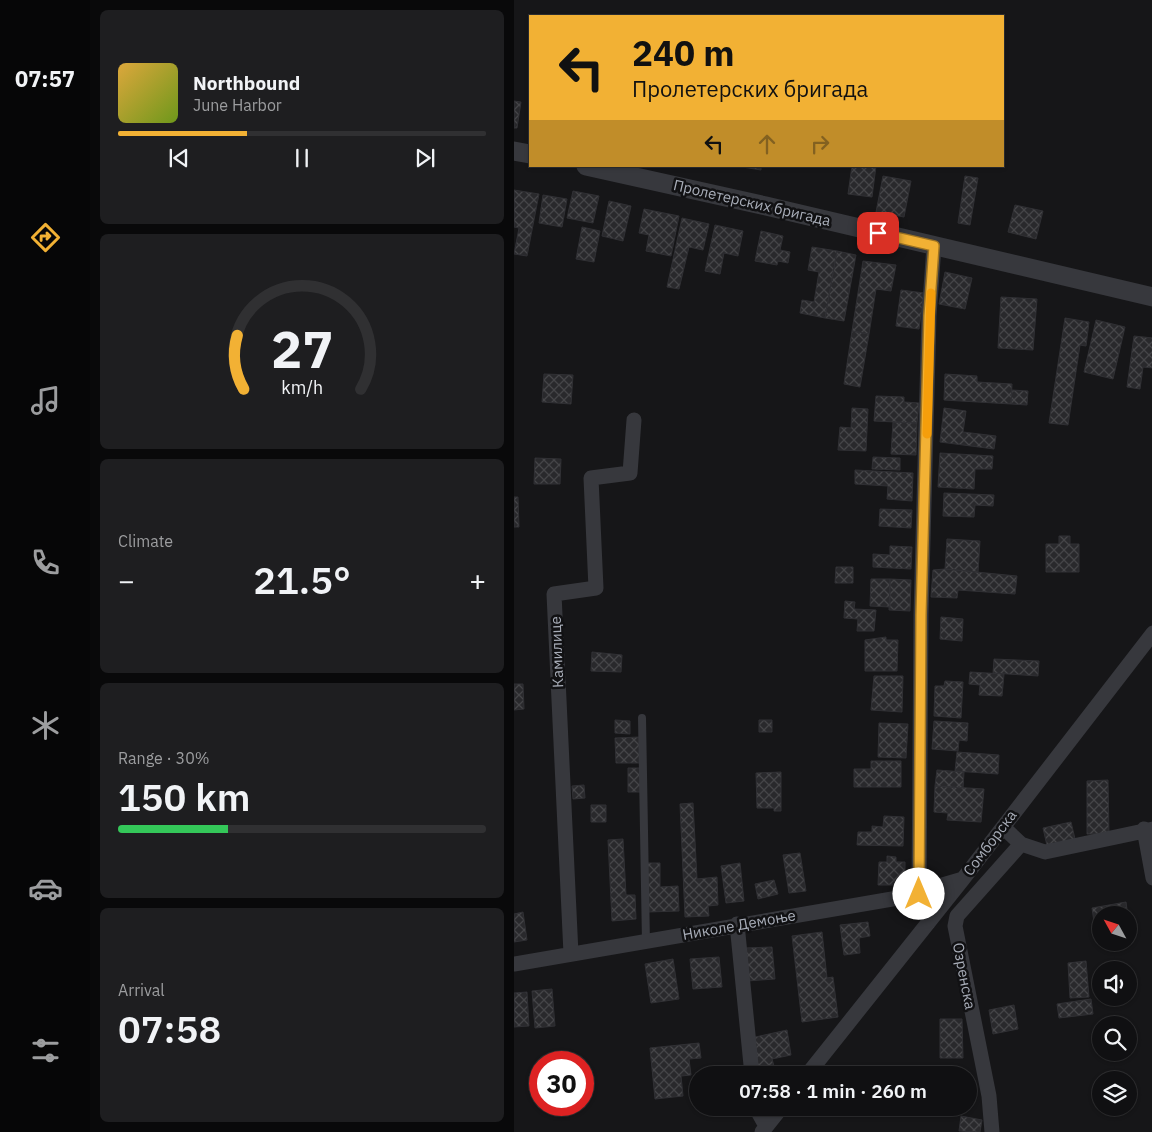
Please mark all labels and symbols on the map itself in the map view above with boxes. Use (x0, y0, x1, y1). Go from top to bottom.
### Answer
street label: Пролетерских бригада (671, 175, 833, 230)
pin (857, 212, 899, 254)
street label: Камилице (546, 616, 567, 688)
street label: Сомборска (959, 806, 1020, 879)
position arrow (892, 867, 944, 919)
street label: Николе Демоње (681, 905, 797, 944)
north arrow (1092, 906, 1136, 951)
street label: Озренска (949, 941, 980, 1011)
speed limit sign: 30 (529, 1051, 594, 1116)

